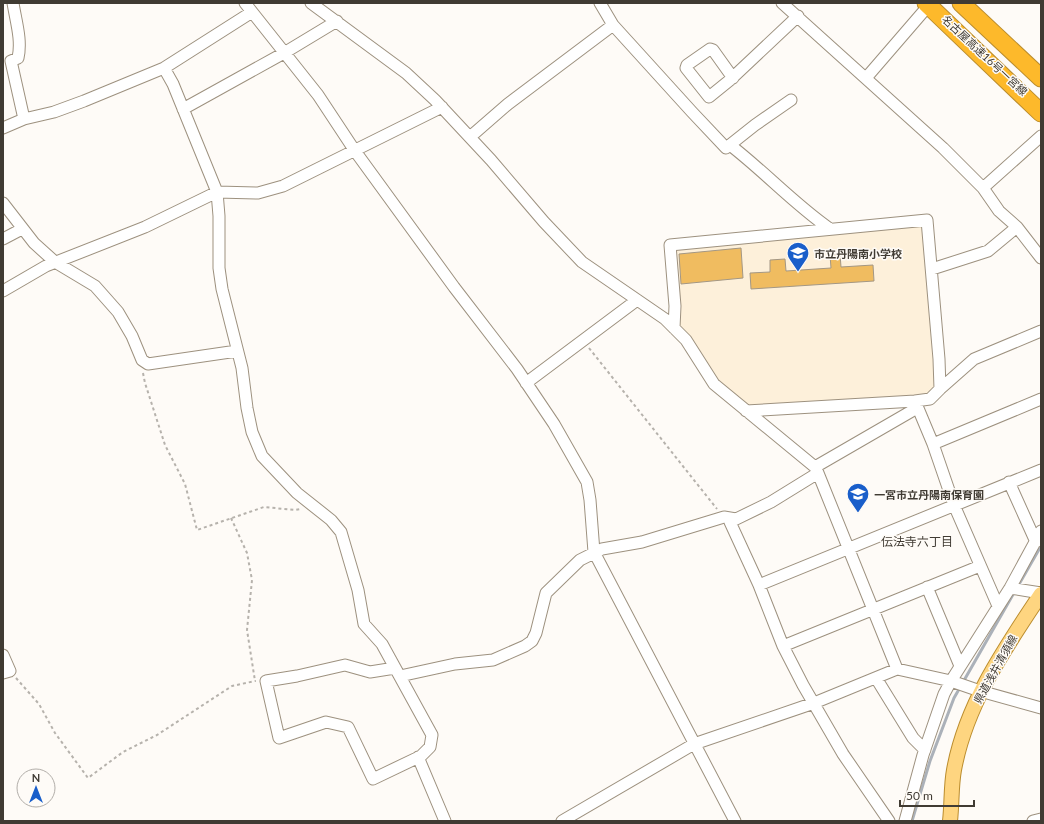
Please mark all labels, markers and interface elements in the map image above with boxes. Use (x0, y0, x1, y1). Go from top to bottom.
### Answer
street label: 名古屋高速16号一宮線 (940, 12, 1030, 98)
school or university icon: 市立丹陽南小学校 (785, 240, 811, 273)
place label: 市立丹陽南小学校 (814, 247, 902, 260)
school or university icon: 一宮市立丹陽南保育園 (845, 481, 871, 514)
place label: 一宮市立丹陽南保育園 (874, 488, 984, 501)
district label: 伝法寺六丁目 (881, 534, 953, 549)
street label: 県道浅井清須線 (971, 632, 1019, 706)
north arrow (16, 768, 56, 808)
text: N (32, 771, 40, 784)
scale bar (900, 782, 974, 808)
text: 50 m (906, 788, 933, 803)

